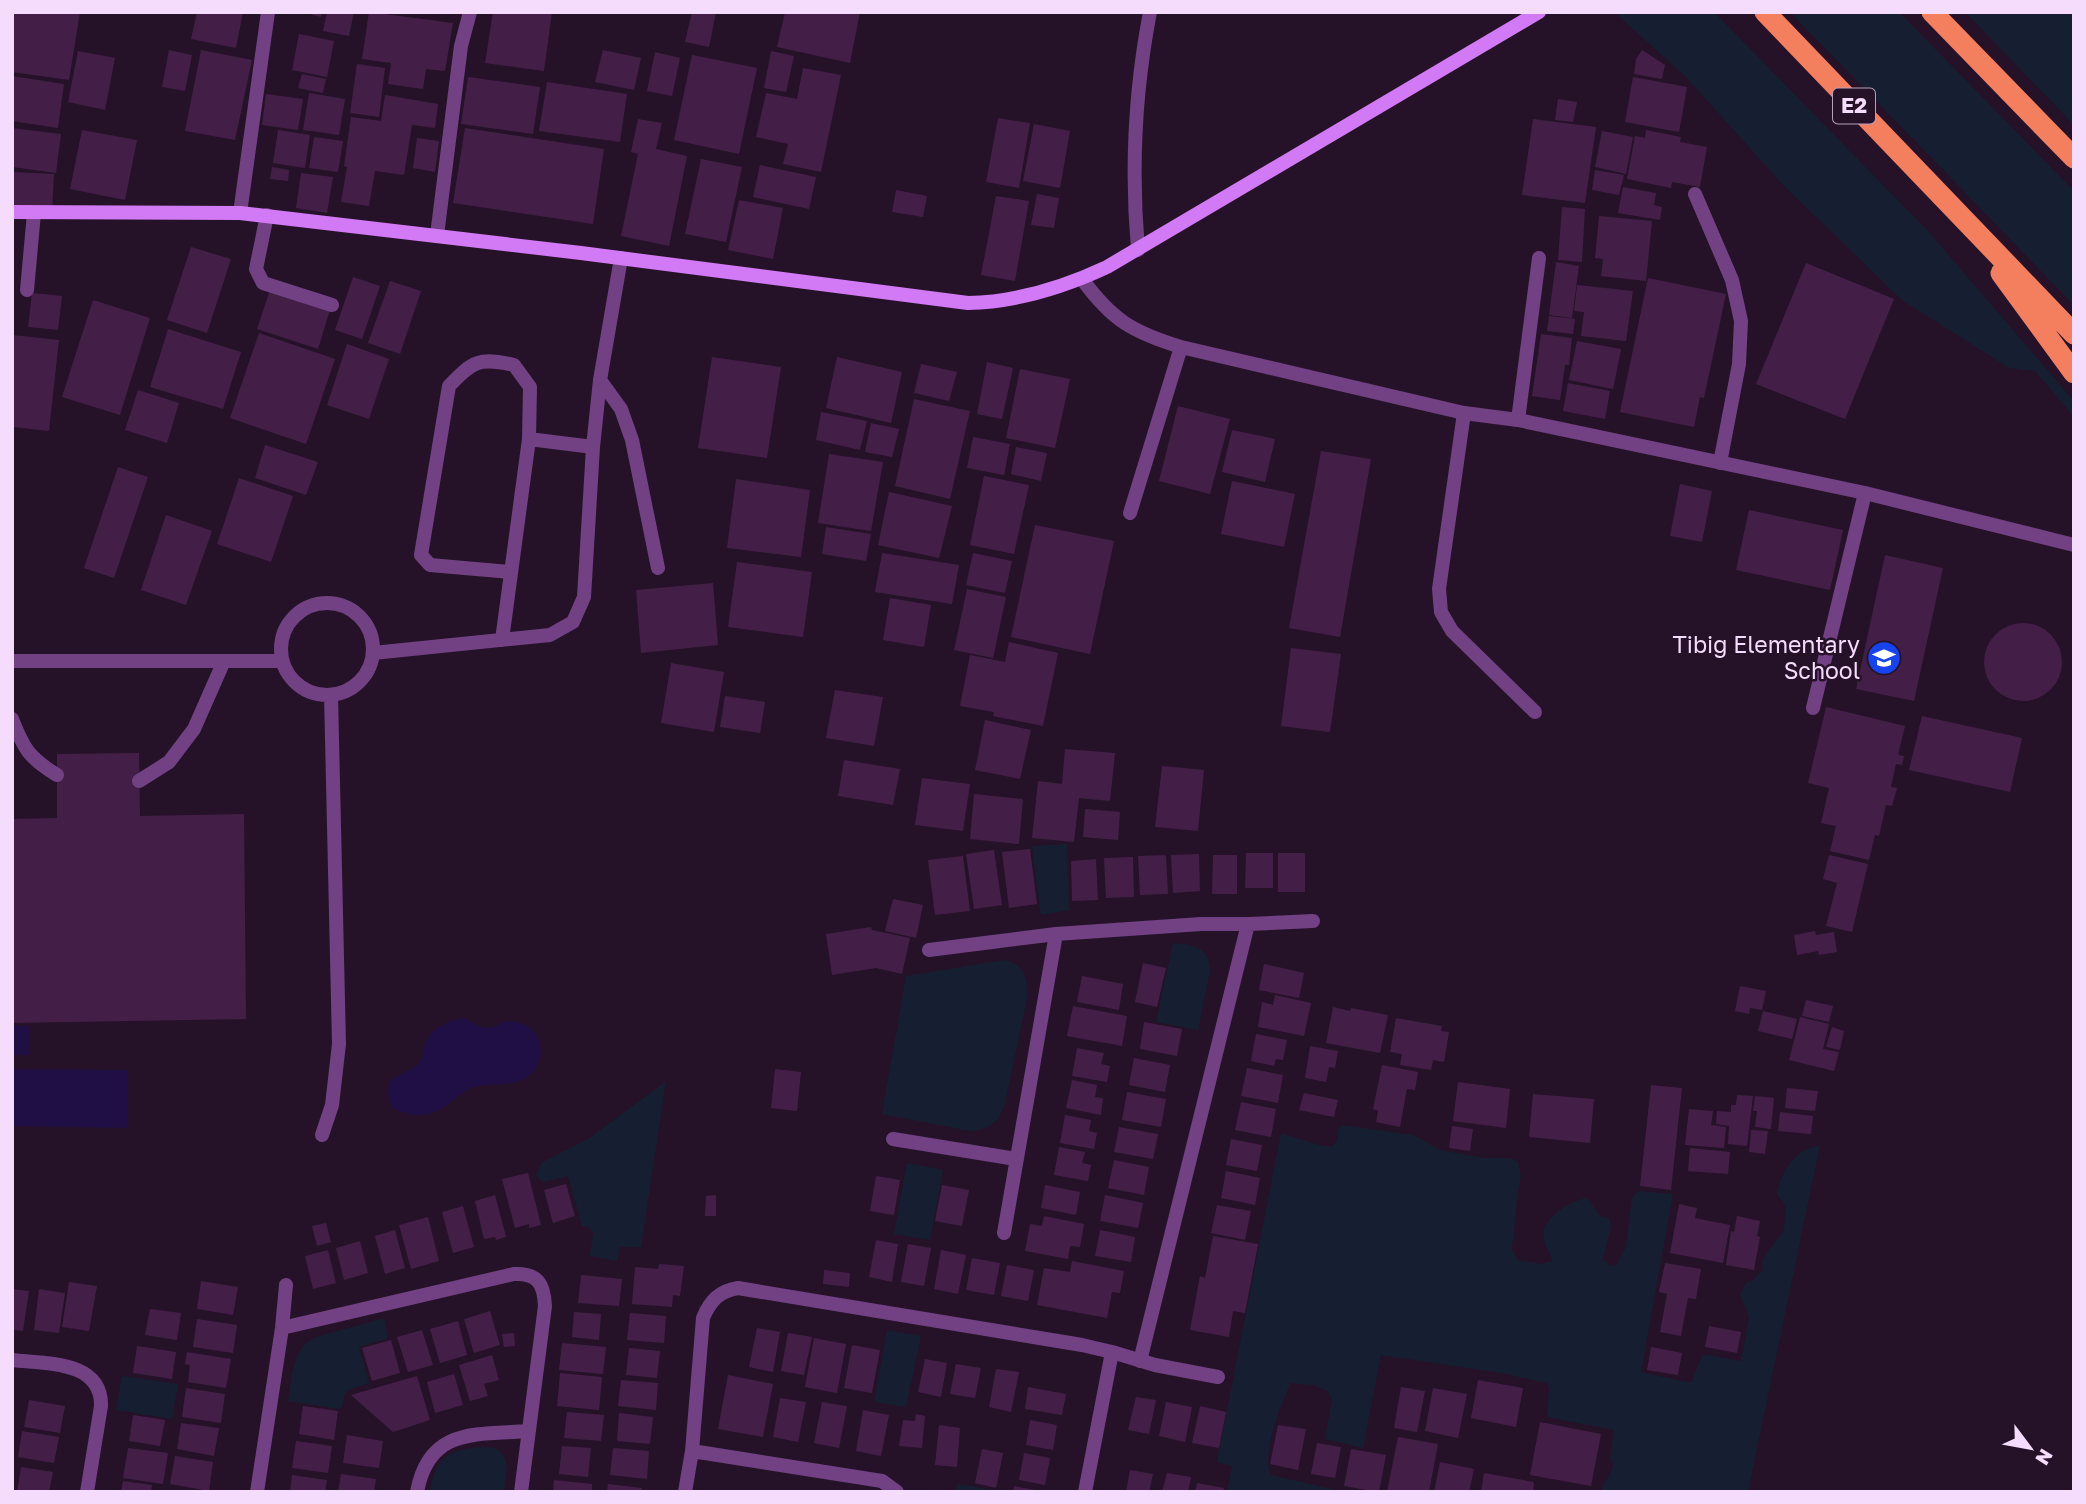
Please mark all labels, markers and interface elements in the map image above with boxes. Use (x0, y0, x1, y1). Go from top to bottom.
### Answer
road number: E2 (1833, 88, 1875, 124)
place label: Tibig Elementary School (1673, 630, 1860, 684)
school or university icon: Tibig Elementary School (1865, 639, 1903, 677)
north arrow (1995, 1413, 2065, 1483)
text: N (2031, 1445, 2058, 1469)

